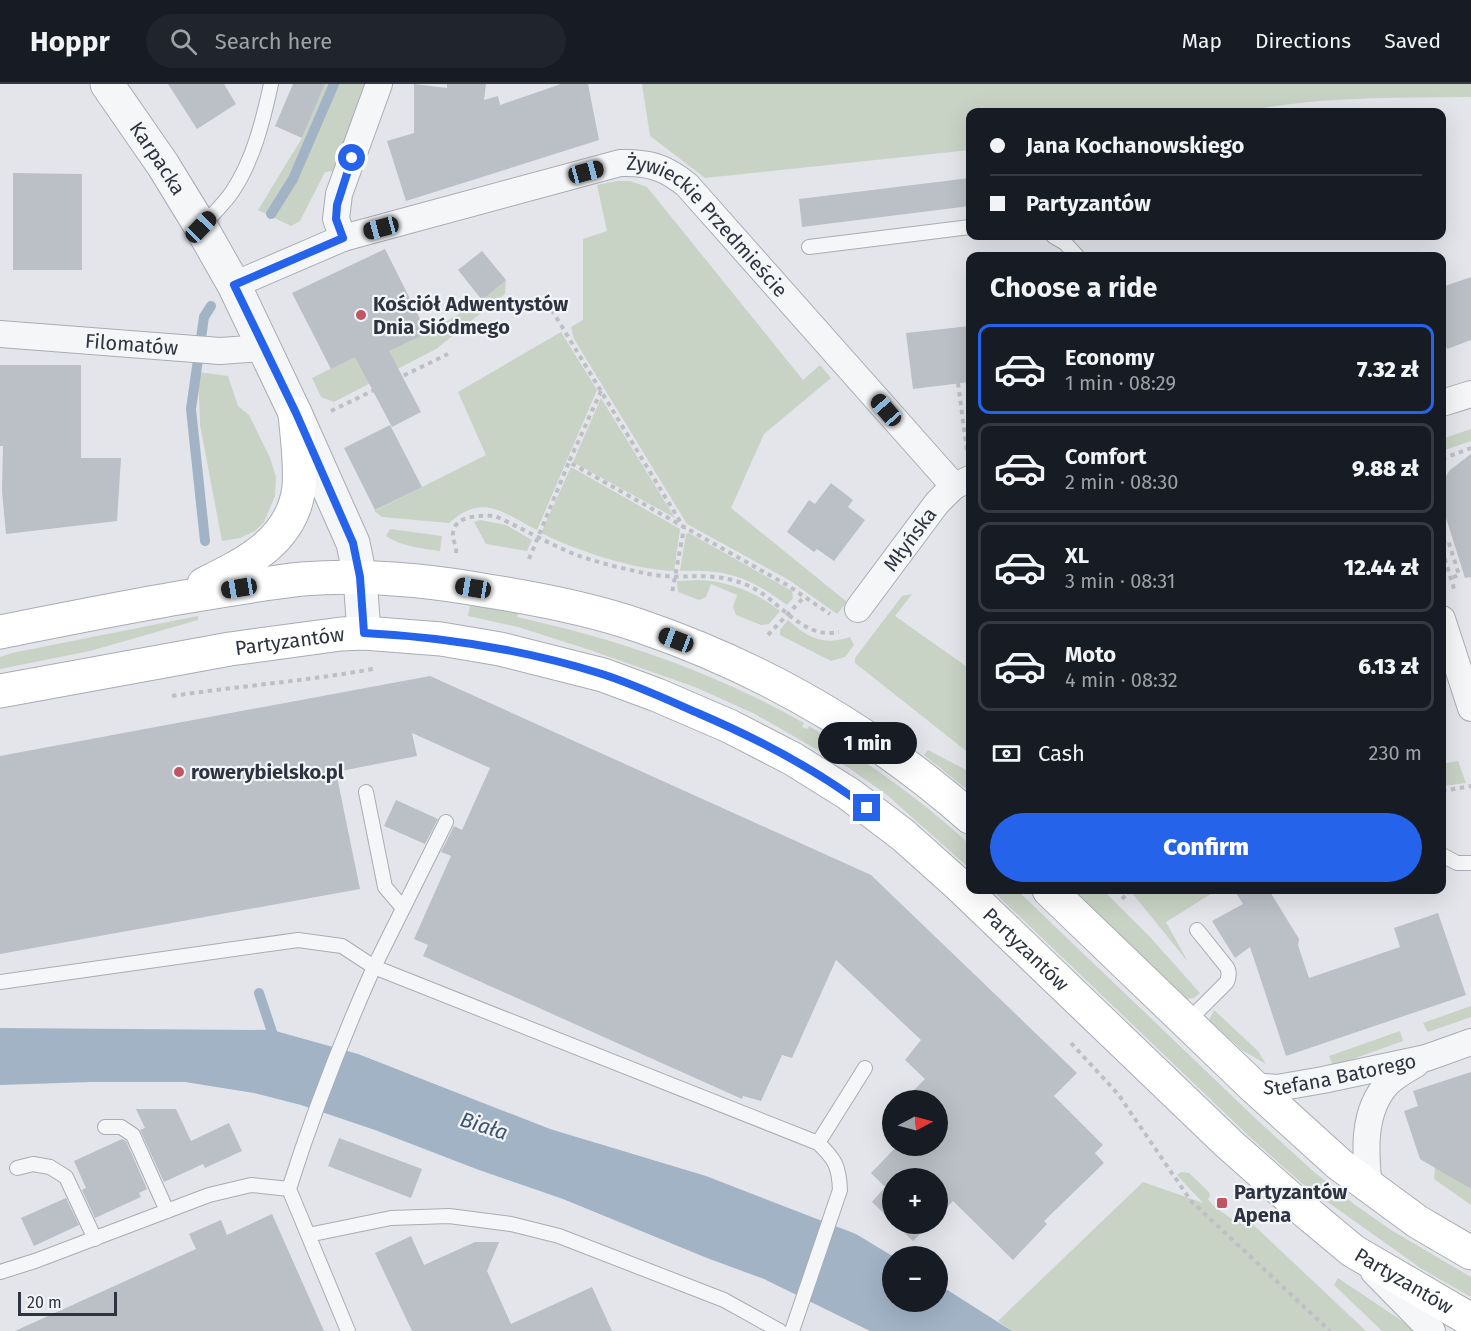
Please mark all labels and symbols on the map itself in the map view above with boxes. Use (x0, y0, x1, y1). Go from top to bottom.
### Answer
street label: Karpacka (125, 117, 191, 200)
route start (338, 144, 365, 171)
street label: Żywieckie Przedmieście (626, 151, 793, 302)
car (566, 159, 606, 185)
car (182, 208, 220, 246)
car (361, 215, 401, 241)
place label: Kościół Adwentystów Dnia Siódmego (373, 292, 568, 339)
marker: Kościół Adwentystów Dnia Siódmego (354, 308, 368, 322)
street label: Filomatów (84, 329, 179, 360)
car (867, 391, 905, 429)
street label: Młyńska (878, 503, 942, 576)
car (220, 576, 258, 600)
car (454, 576, 492, 600)
street label: Partyzantów (233, 622, 346, 660)
car (656, 625, 696, 655)
callout: 1 min (818, 721, 916, 763)
place label: rowerybielsko.pl (191, 760, 344, 784)
marker: rowerybielsko.pl (172, 765, 186, 779)
route end (853, 794, 880, 821)
street label: Partyzantów (978, 903, 1074, 996)
street label: Stefana Batorego (1262, 1048, 1418, 1100)
north arrow (882, 1090, 948, 1156)
water label: Biała (457, 1106, 511, 1146)
place label: Partyzantów Apena (1233, 1180, 1347, 1227)
marker: Partyzantów Apena (1215, 1196, 1229, 1210)
street label: Partyzantów (1350, 1243, 1458, 1319)
scale bar (18, 1289, 117, 1316)

